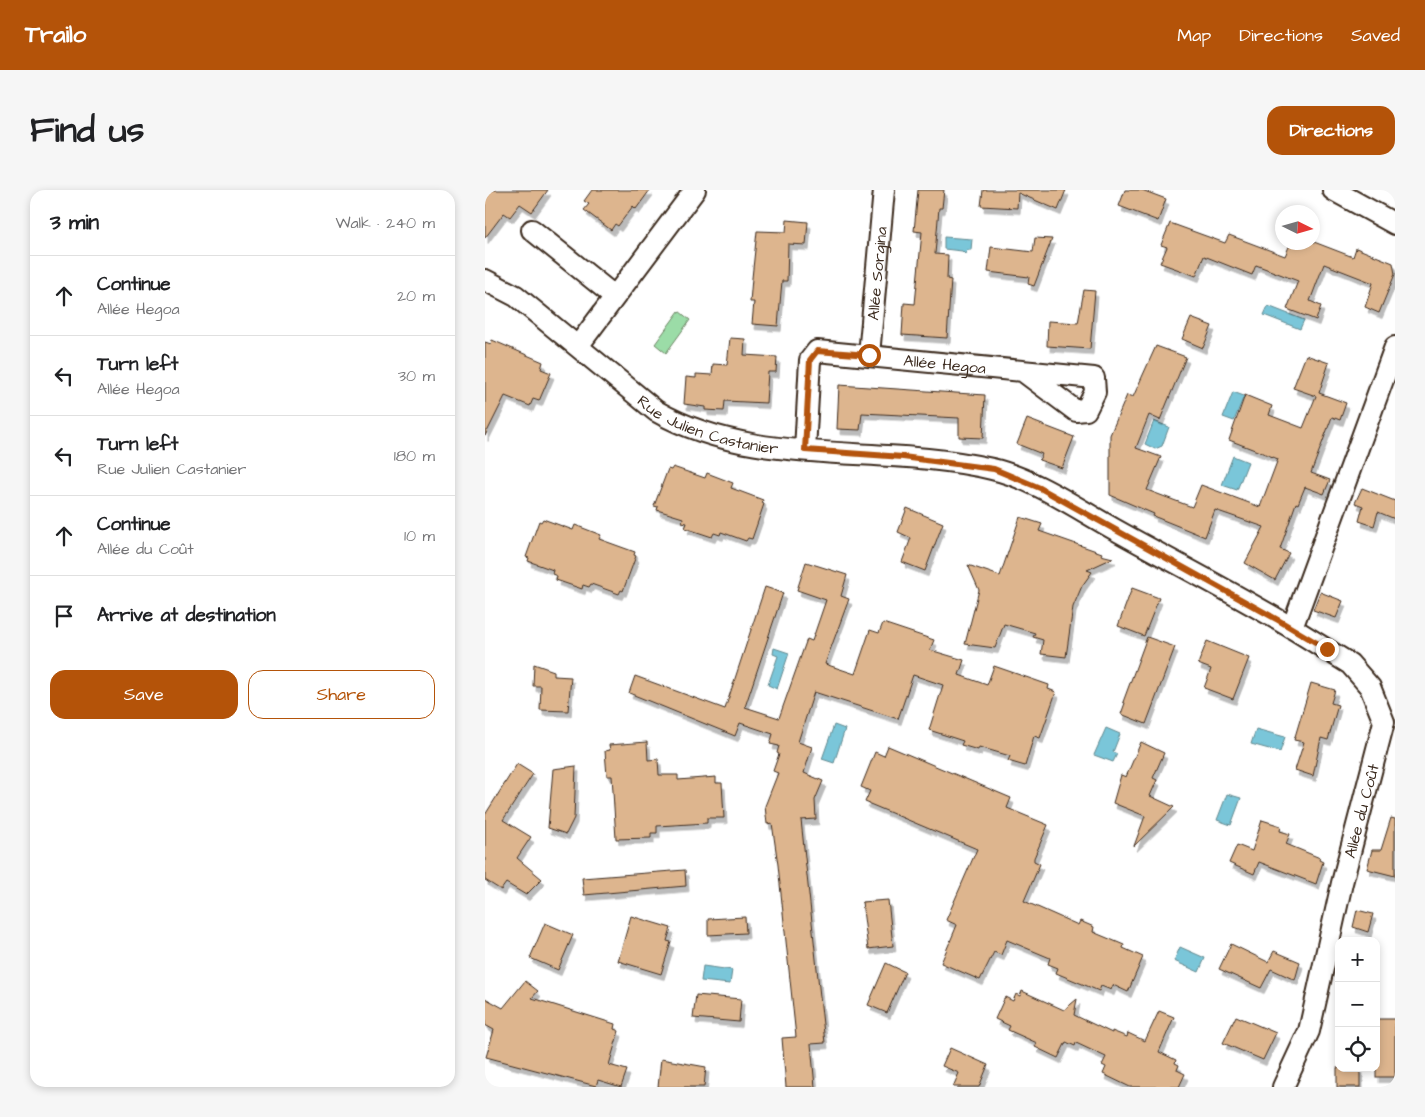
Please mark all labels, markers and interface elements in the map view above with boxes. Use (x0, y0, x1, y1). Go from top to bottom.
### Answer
text: Trailo (25, 18, 86, 52)
text: Map (1177, 23, 1211, 48)
text: Directions (1239, 23, 1323, 48)
text: Saved (1351, 23, 1400, 48)
text: Find us (30, 106, 144, 155)
button: Directions (1267, 106, 1395, 155)
north arrow (1275, 205, 1320, 250)
text: 3 min (50, 208, 99, 237)
text: Walk · 240 m (335, 212, 435, 234)
street label: Allée Sorgina (862, 226, 893, 321)
text: Continue (97, 271, 171, 298)
icon: ahead (50, 282, 78, 310)
text: 20 m (397, 285, 435, 307)
text: Allée Hegoa (97, 298, 180, 320)
route start (858, 344, 881, 367)
street label: Allée Hegoa (903, 349, 987, 379)
text: Turn left (97, 351, 178, 378)
icon: left (50, 362, 78, 390)
text: 30 m (398, 365, 435, 387)
text: Allée Hegoa (97, 378, 180, 400)
street label: Rue Julien Castanier (632, 390, 780, 460)
text: Turn left (97, 431, 178, 458)
icon: left (50, 442, 78, 470)
text: 180 m (394, 445, 435, 467)
text: Rue Julien Castanier (97, 458, 246, 480)
text: Continue (97, 511, 171, 538)
icon: ahead (50, 522, 78, 550)
text: 10 m (404, 525, 435, 547)
text: Allée du Coût (97, 538, 194, 560)
icon: arrive (50, 602, 78, 630)
text: Arrive at destination (97, 602, 276, 629)
route end (1316, 638, 1339, 661)
button: Save (50, 670, 238, 719)
button: Share (248, 670, 435, 719)
street label: Allée du Coût (1339, 761, 1385, 861)
map controls (1335, 937, 1380, 1072)
button: + (1335, 937, 1380, 982)
button: − (1335, 982, 1380, 1027)
button: locate (1335, 1027, 1380, 1072)

